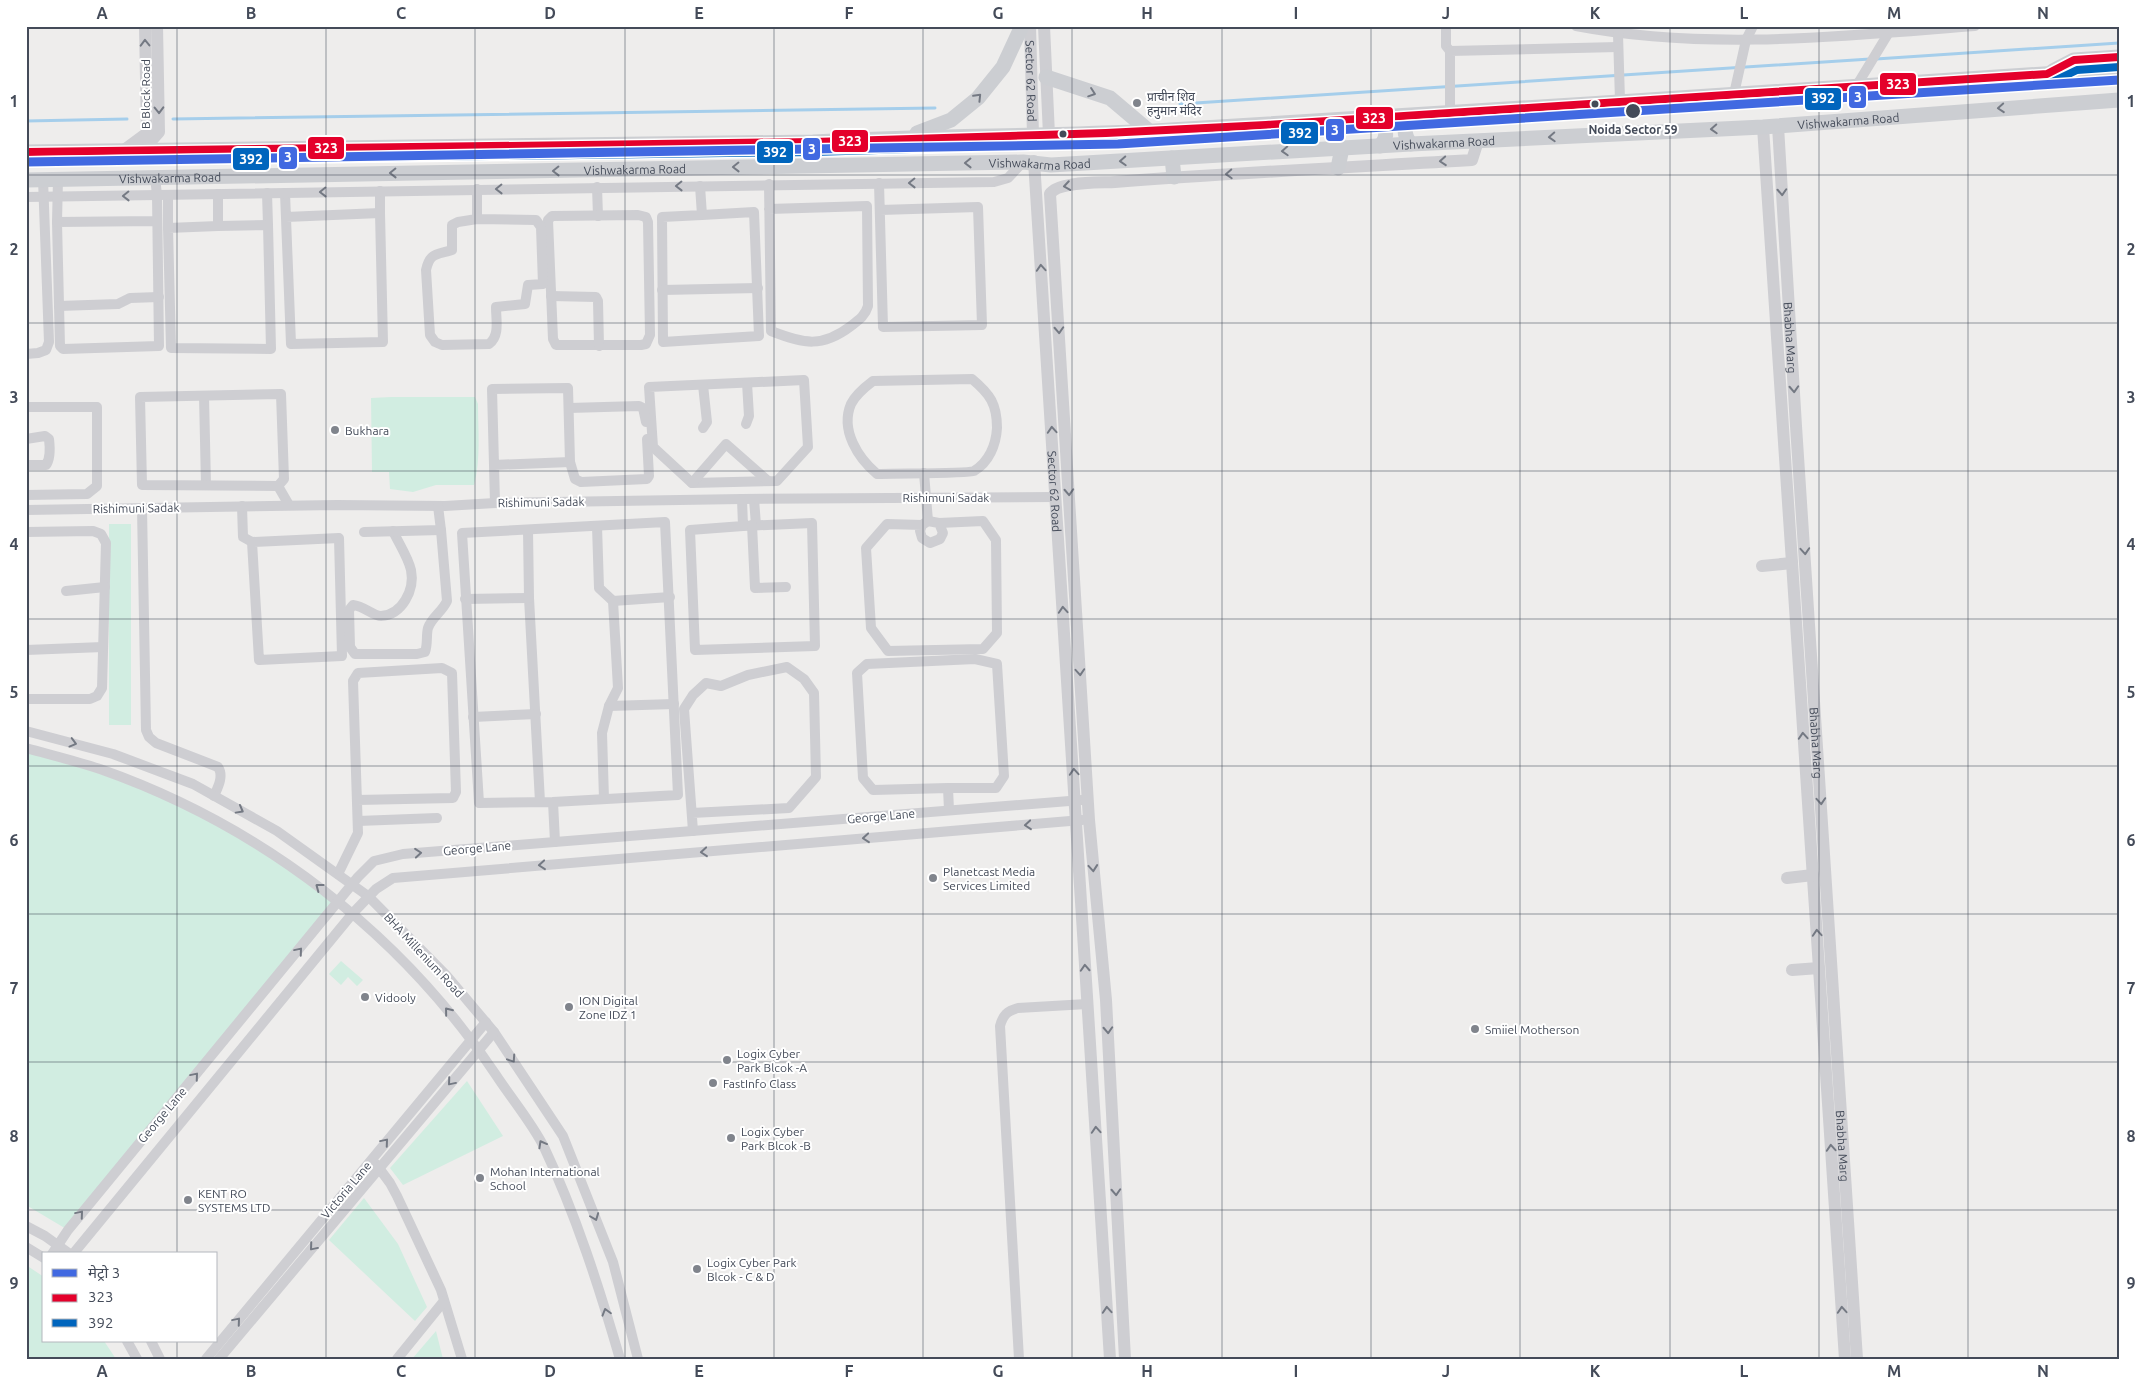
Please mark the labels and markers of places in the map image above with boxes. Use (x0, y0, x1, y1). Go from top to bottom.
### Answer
place label: प्राचीन शिव हनुमान मंदिर (1147, 89, 1202, 119)
marker: प्राचीन शिव हनुमान मंदिर (1131, 97, 1143, 109)
unlabelled marker (1590, 99, 1600, 109)
marker: Noida Sector 59 (1624, 102, 1642, 120)
place label: Noida Sector 59 (1588, 123, 1678, 136)
unlabelled marker (1058, 129, 1068, 139)
marker: Bukhara (329, 424, 341, 436)
place label: Bukhara (345, 424, 389, 437)
place label: Planetcast Media Services Limited (943, 865, 1035, 892)
marker: Planetcast Media Services Limited (927, 872, 939, 884)
marker: Vidooly (359, 991, 371, 1003)
place label: Vidooly (375, 991, 416, 1004)
place label: ION Digital Zone IDZ 1 (579, 994, 638, 1021)
marker: ION Digital Zone IDZ 1 (563, 1001, 575, 1013)
marker: Smiiel Motherson (1469, 1023, 1481, 1035)
place label: Smiiel Motherson (1485, 1023, 1579, 1036)
place label: Logix Cyber Park Blcok -A (737, 1047, 807, 1074)
marker: Logix Cyber Park Blcok -A (721, 1054, 733, 1066)
marker: FastInfo Class (707, 1077, 719, 1089)
place label: FastInfo Class (723, 1077, 796, 1090)
place label: Logix Cyber Park Blcok -B (741, 1125, 811, 1152)
marker: Logix Cyber Park Blcok -B (725, 1132, 737, 1144)
place label: Mohan International School (490, 1165, 600, 1192)
marker: Mohan International School (474, 1172, 486, 1184)
place label: KENT RO SYSTEMS LTD (198, 1187, 270, 1214)
marker: KENT RO SYSTEMS LTD (182, 1194, 194, 1206)
place label: Logix Cyber Park Blcok - C & D (707, 1256, 797, 1283)
marker: Logix Cyber Park Blcok - C & D (691, 1263, 703, 1275)

